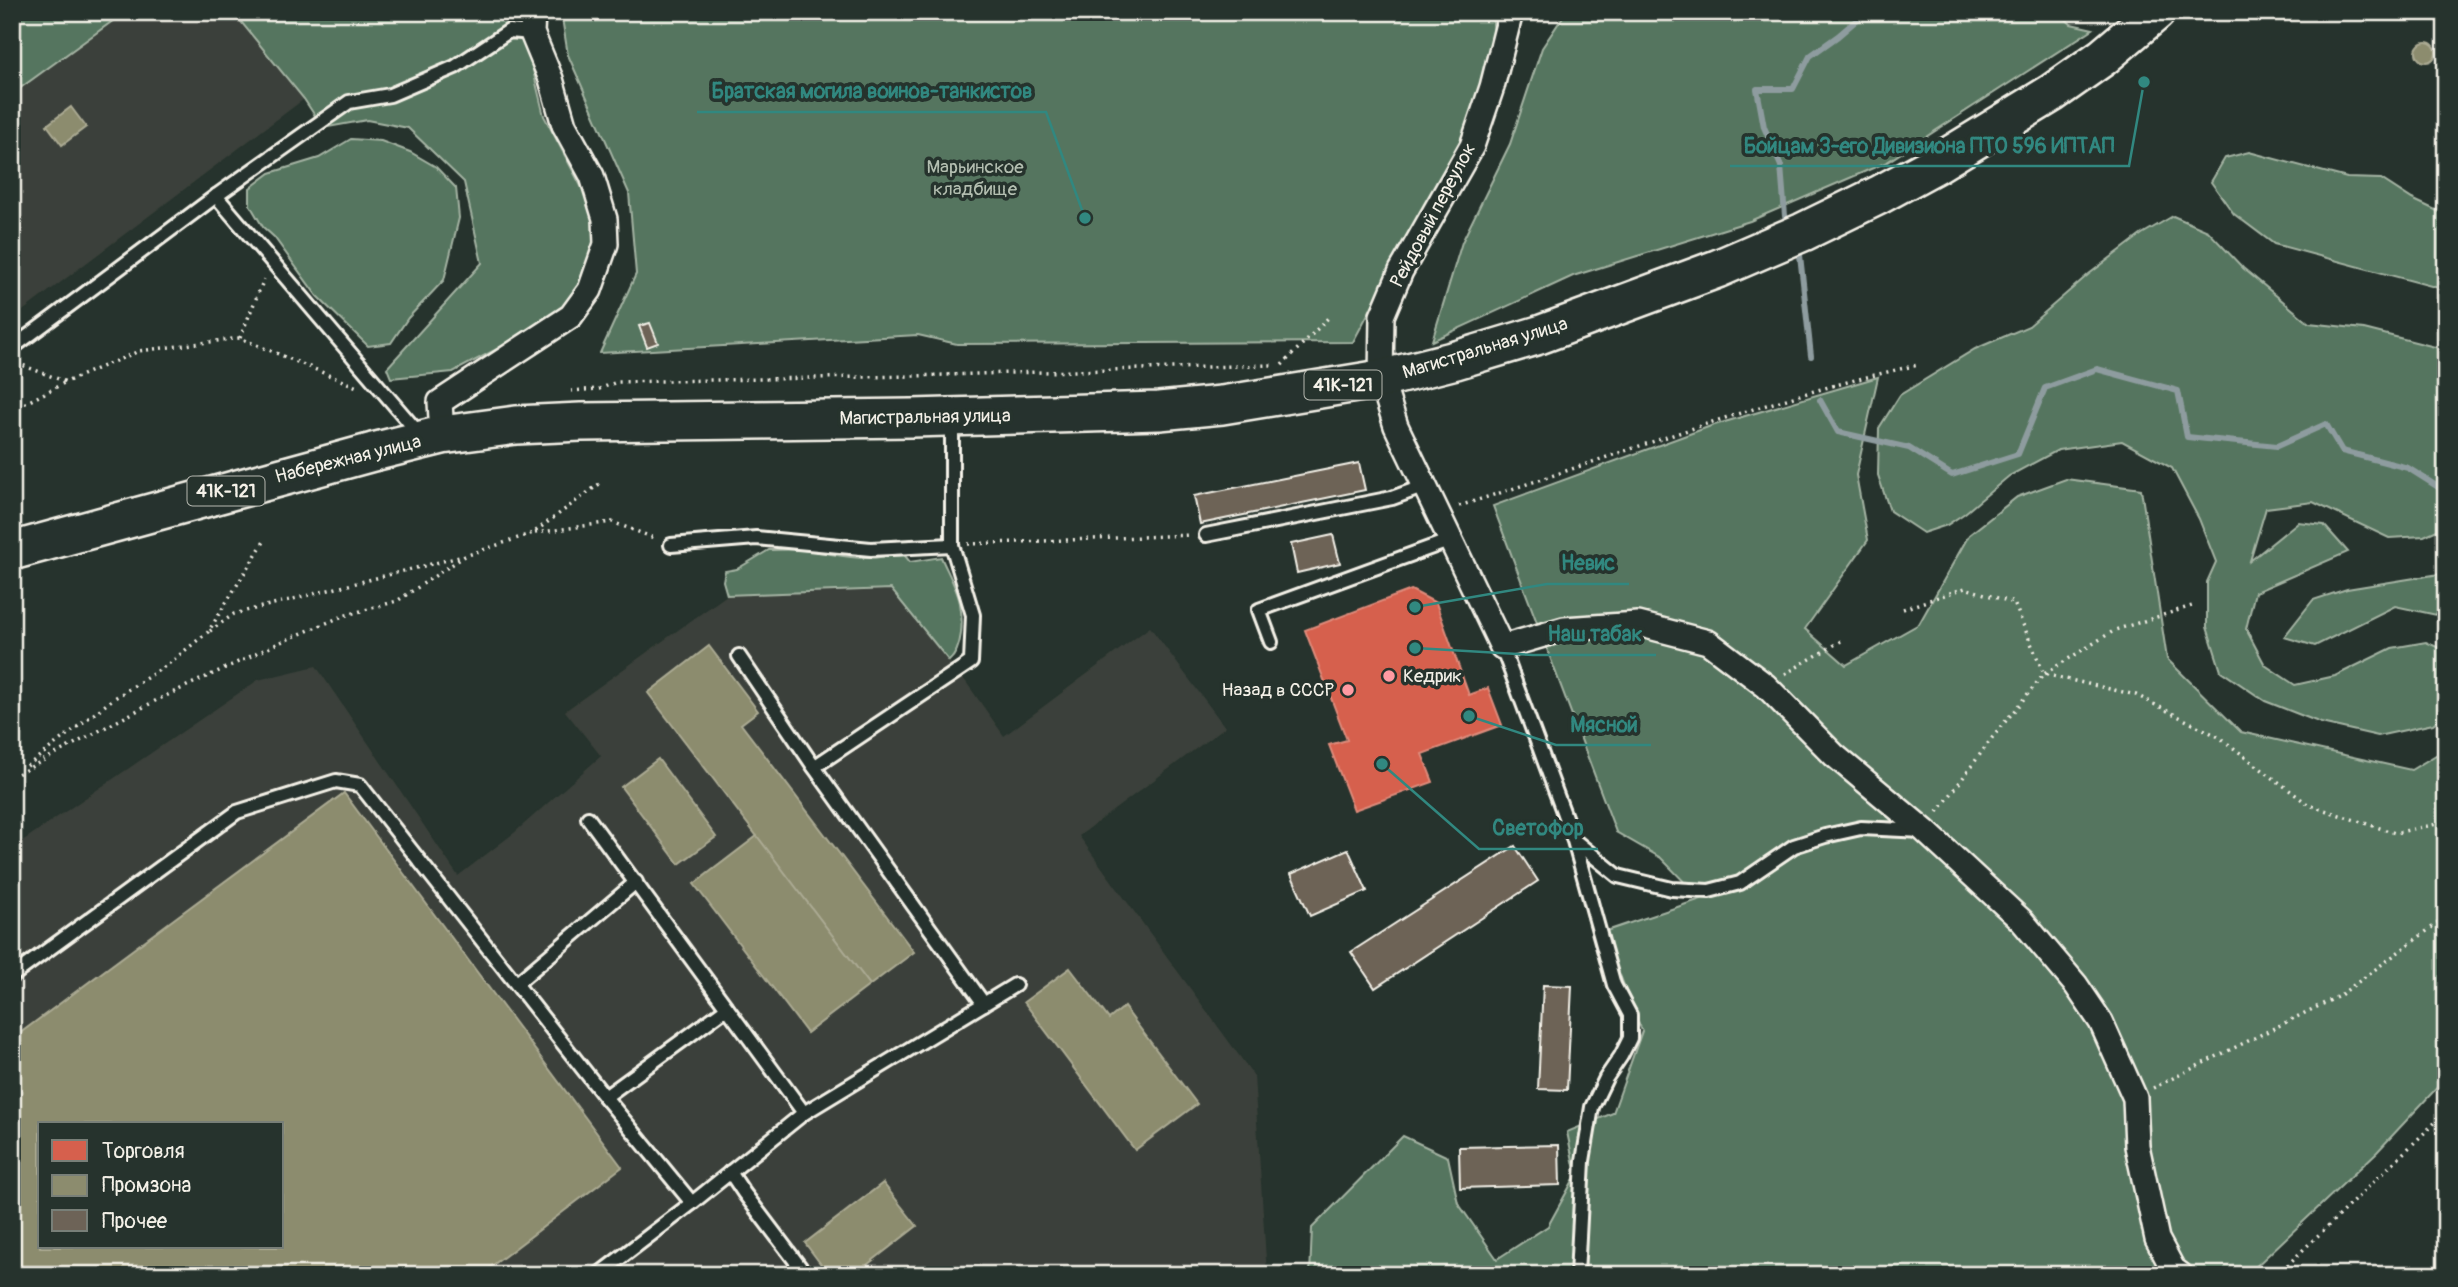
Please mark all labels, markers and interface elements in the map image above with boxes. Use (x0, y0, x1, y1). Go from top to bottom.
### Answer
callout: Братская могила воинов-танкистов (697, 70, 1046, 112)
text: Братская могила воинов-танкистов (712, 78, 1032, 105)
callout: Бойцам 3-его Дивизиона ПТО 596 ИПТАП (1730, 124, 2129, 166)
text: Бойцам 3-его Дивизиона ПТО 596 ИПТАП (1744, 133, 2115, 160)
street label: Рейдовый переулок (1385, 139, 1481, 291)
park label: Марьинское кладбище (926, 155, 1024, 201)
street label: Магистральная улица (1400, 311, 1571, 385)
road number: 41К-121 (1304, 370, 1382, 400)
street label: Магистральная улица (839, 404, 1011, 430)
street label: Набережная улица (272, 429, 424, 489)
road number: 41К-121 (188, 476, 264, 505)
callout: Невис (1547, 542, 1629, 584)
text: Невис (1561, 550, 1615, 577)
callout: Наш табак (1533, 613, 1656, 655)
text: Наш табак (1548, 621, 1643, 648)
place label: Кедрик (1403, 664, 1462, 688)
marker: Кедрик (1381, 668, 1397, 684)
place label: Назад в СССР (1222, 678, 1335, 702)
marker: Назад в СССР (1340, 682, 1356, 698)
callout: Мясной (1556, 703, 1651, 745)
text: Мясной (1570, 712, 1638, 739)
callout: Светофор (1479, 807, 1598, 849)
text: Светофор (1492, 815, 1584, 842)
legend (38, 1122, 284, 1248)
text: Торговля (102, 1138, 185, 1165)
text: Промзона (102, 1172, 191, 1199)
text: Прочее (102, 1208, 168, 1235)

